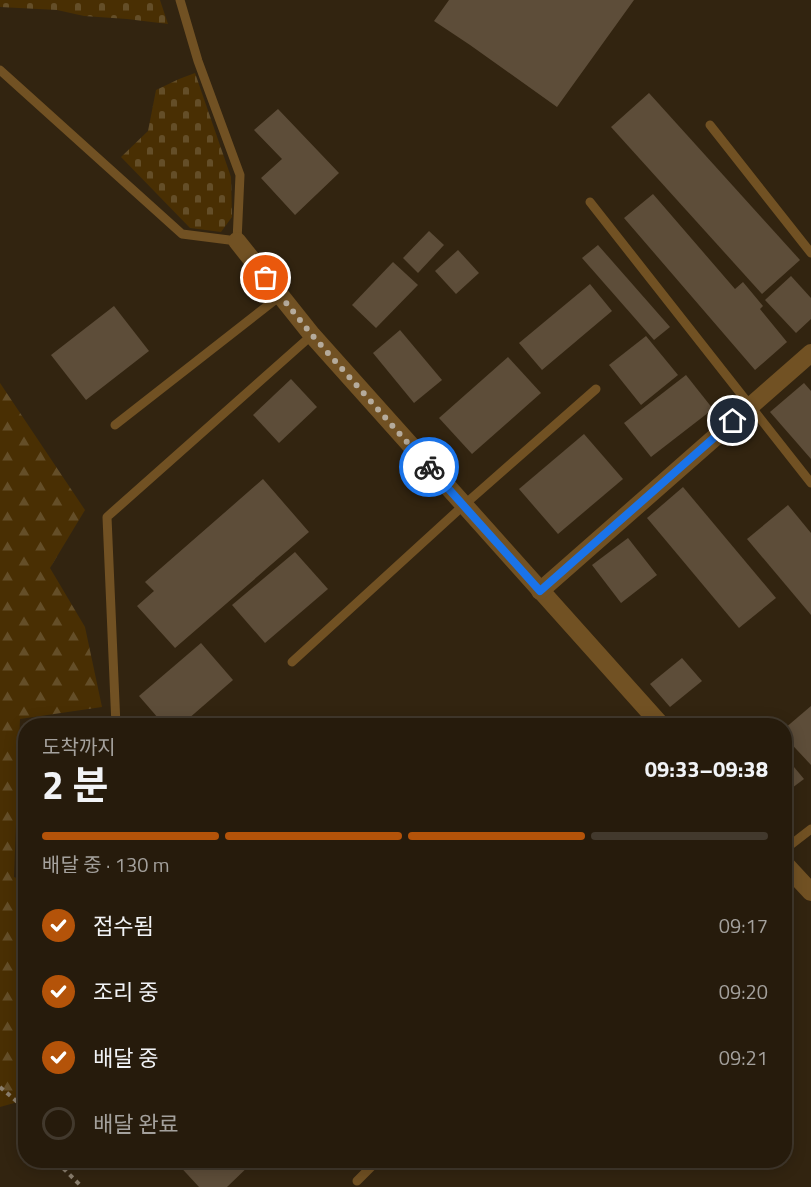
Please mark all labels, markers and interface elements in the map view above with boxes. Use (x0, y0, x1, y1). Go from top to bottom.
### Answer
pin (240, 252, 291, 303)
icon: bag (249, 261, 282, 294)
pin (707, 395, 758, 446)
icon: home (716, 404, 749, 437)
courier (399, 437, 459, 497)
icon: bike (413, 451, 446, 484)
text: 도착까지 (42, 731, 116, 762)
text: 09:33–09:38 (645, 752, 768, 786)
text: 2 분 (42, 755, 108, 814)
text: 배달 중 · 130 m (42, 849, 169, 880)
icon: check (42, 909, 75, 942)
text: 접수됨 (93, 909, 154, 943)
text: 09:17 (719, 910, 768, 941)
icon: check (42, 975, 75, 1008)
text: 조리 중 (93, 975, 159, 1009)
text: 09:20 (719, 976, 768, 1007)
icon: check (42, 1041, 75, 1074)
text: 배달 중 (93, 1041, 159, 1075)
text: 09:21 (719, 1042, 768, 1073)
text: 배달 완료 (93, 1107, 179, 1141)

